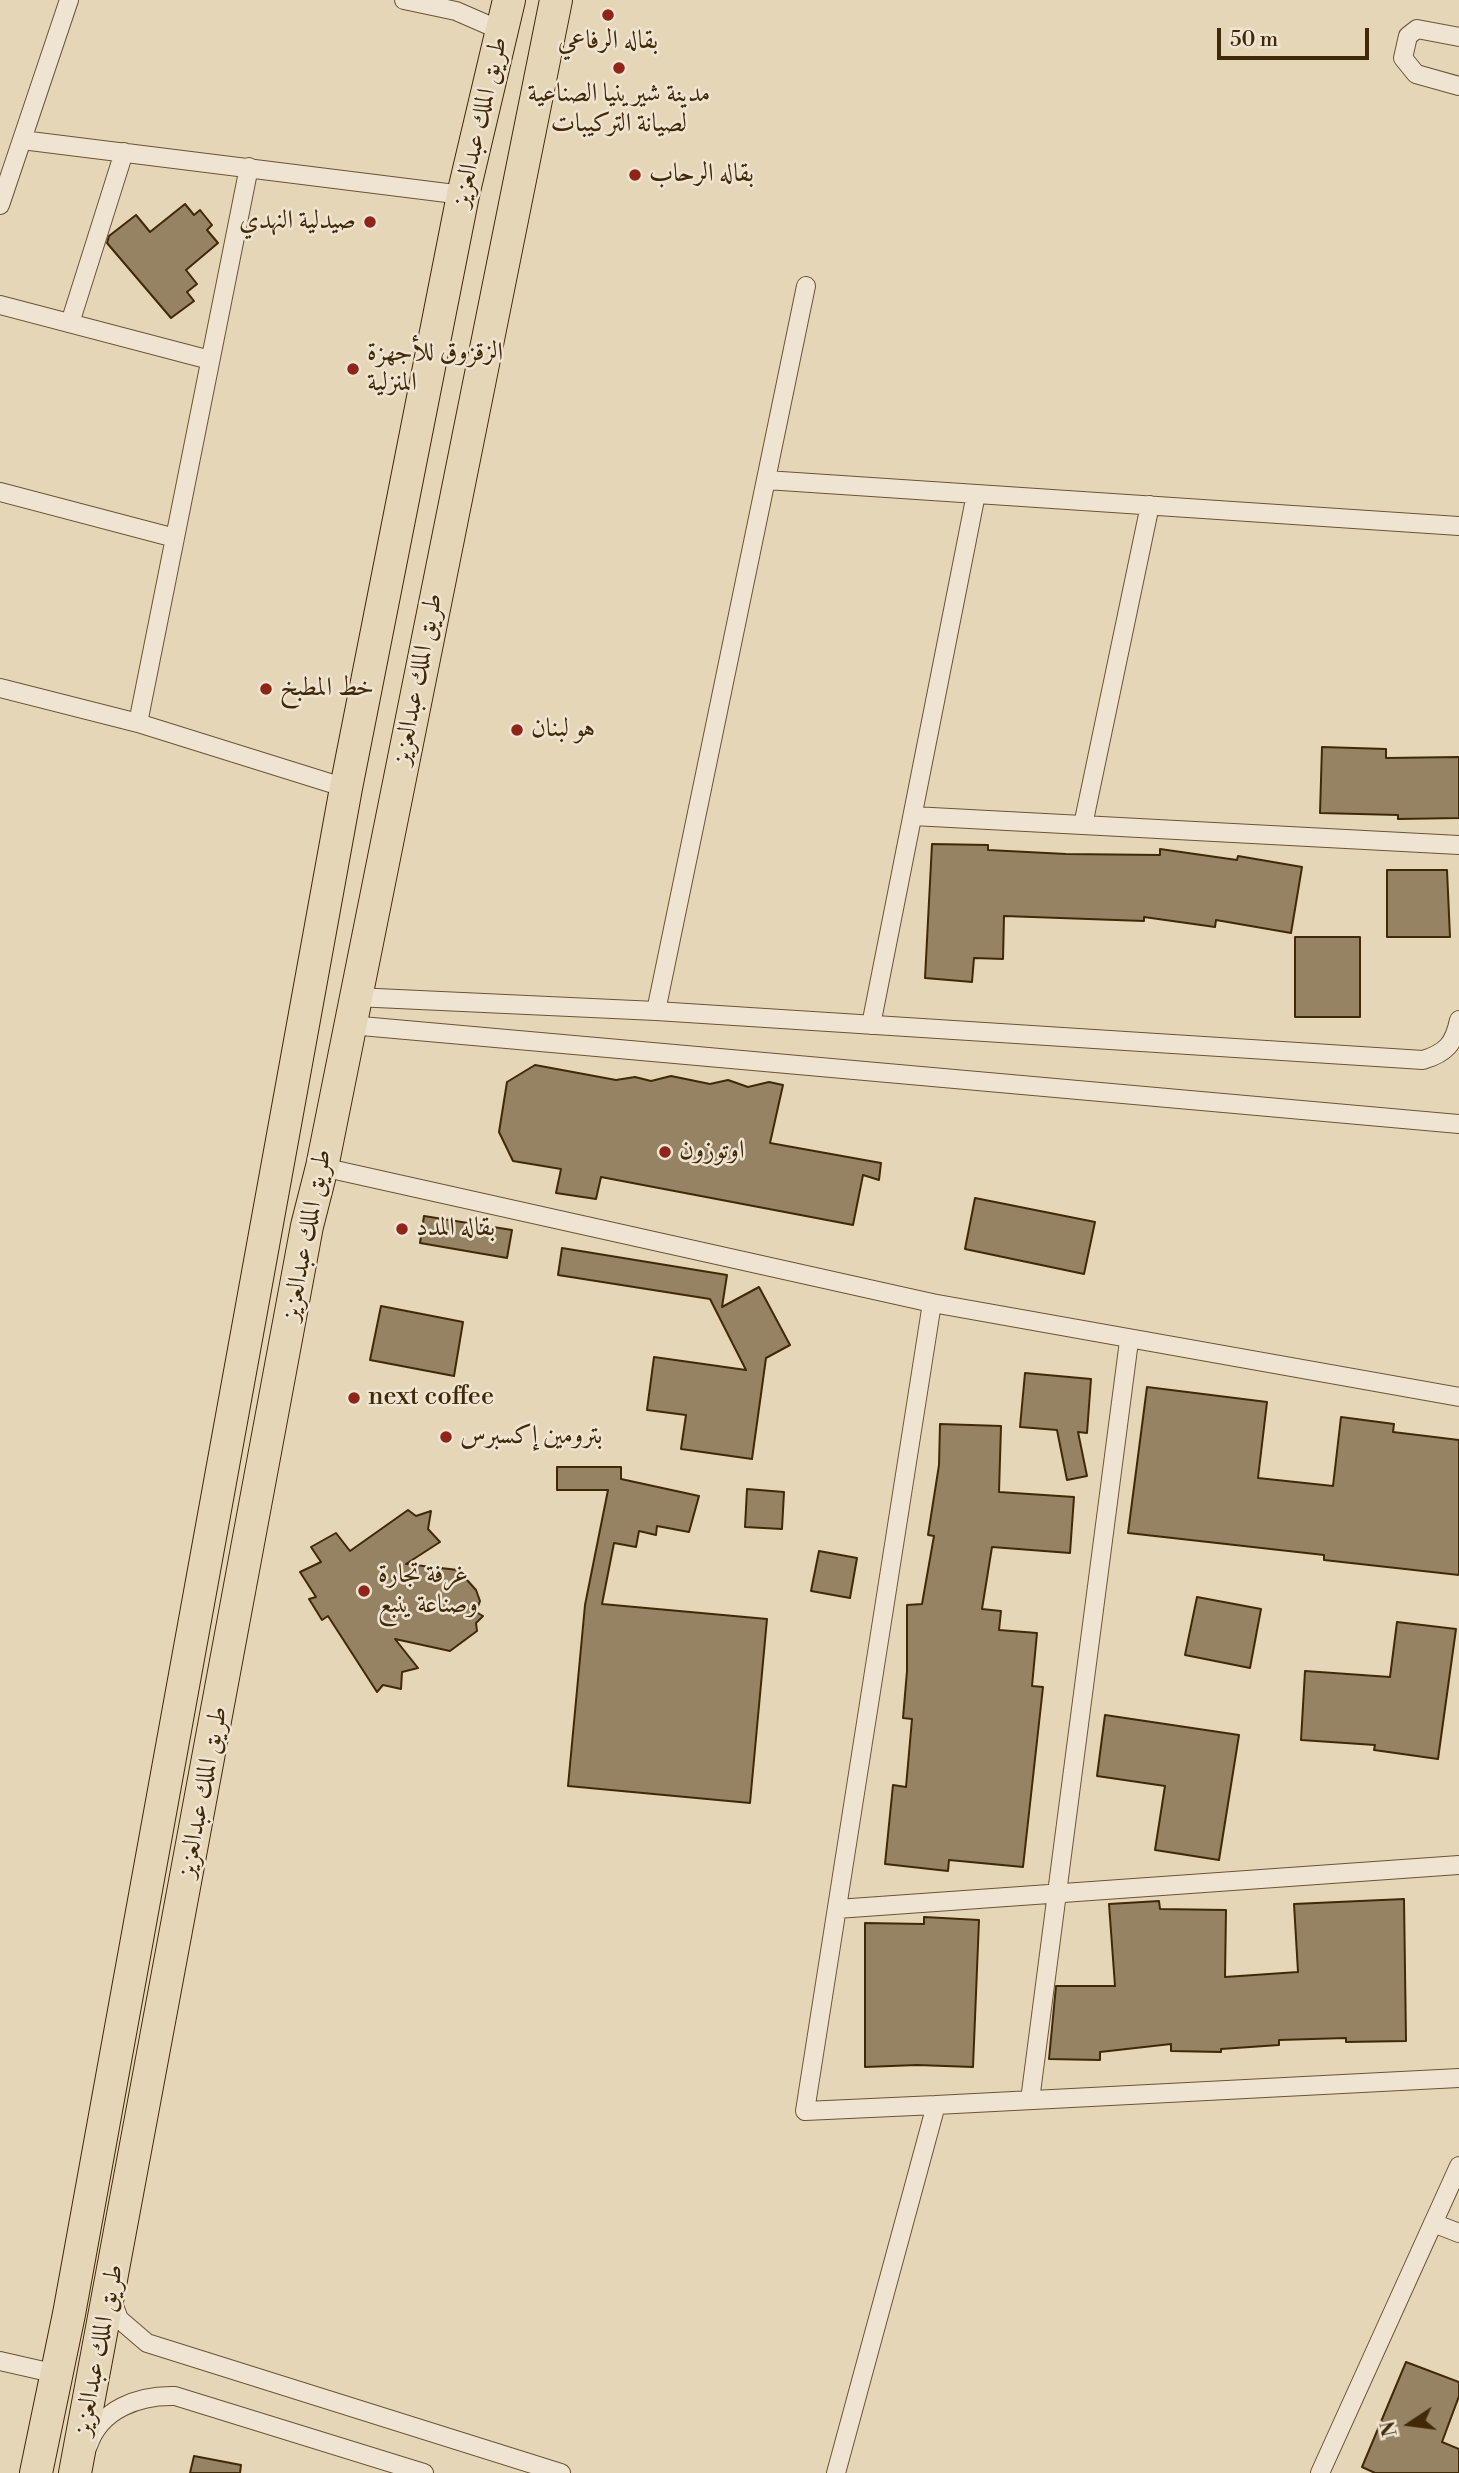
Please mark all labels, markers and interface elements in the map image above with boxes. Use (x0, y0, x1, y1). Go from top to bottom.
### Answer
marker: بقاله الرفاعي (600, 7, 616, 23)
scale bar (1221, 14, 1373, 58)
place label: بقاله الرفاعي (558, 26, 658, 58)
text: 50 m (1230, 27, 1278, 53)
street label: طريق الملك عبدالعزيز (446, 34, 516, 210)
marker: مدينة شيرينيا الصناعية لصيانة التركيبات (611, 60, 627, 76)
place label: مدينة شيرينيا الصناعية لصيانة التركيبات (528, 79, 710, 140)
place label: بقاله الرحاب (649, 159, 754, 191)
marker: بقاله الرحاب (627, 167, 643, 183)
place label: صيدلية النهدي (239, 206, 356, 238)
marker: صيدلية النهدي (362, 214, 378, 230)
place label: الزقزوق للأجهزة المنزلية (367, 338, 503, 400)
marker: الزقزوق للأجهزة المنزلية (345, 361, 361, 377)
street label: طريق الملك عبدالعزيز (387, 591, 451, 767)
place label: خط المطبخ (280, 673, 374, 705)
marker: خط المطبخ (258, 681, 274, 697)
place label: هو لبنان (531, 714, 595, 746)
marker: هو لبنان (509, 722, 525, 738)
place label: اوتوزون (679, 1136, 745, 1168)
marker: اوتوزون (657, 1144, 673, 1160)
street label: طريق الملك عبدالعزيز (276, 1147, 340, 1323)
place label: بقاله المدد (416, 1213, 495, 1245)
marker: بقاله المدد (394, 1221, 410, 1237)
place label: next coffee (368, 1382, 494, 1414)
marker: next coffee (346, 1390, 362, 1406)
place label: بترومين إكسبرس (460, 1421, 602, 1453)
marker: بترومين إكسبرس (438, 1429, 454, 1445)
place label: غرفة تجارة وصناعة ينبع (378, 1560, 478, 1622)
marker: غرفة تجارة وصناعة ينبع (356, 1583, 372, 1599)
street label: طريق الملك عبدالعزيز (172, 1704, 236, 1880)
street label: طريق الملك عبدالعزيز (68, 2262, 132, 2438)
north arrow (1375, 2389, 1445, 2459)
text: N (1376, 2419, 1403, 2439)

